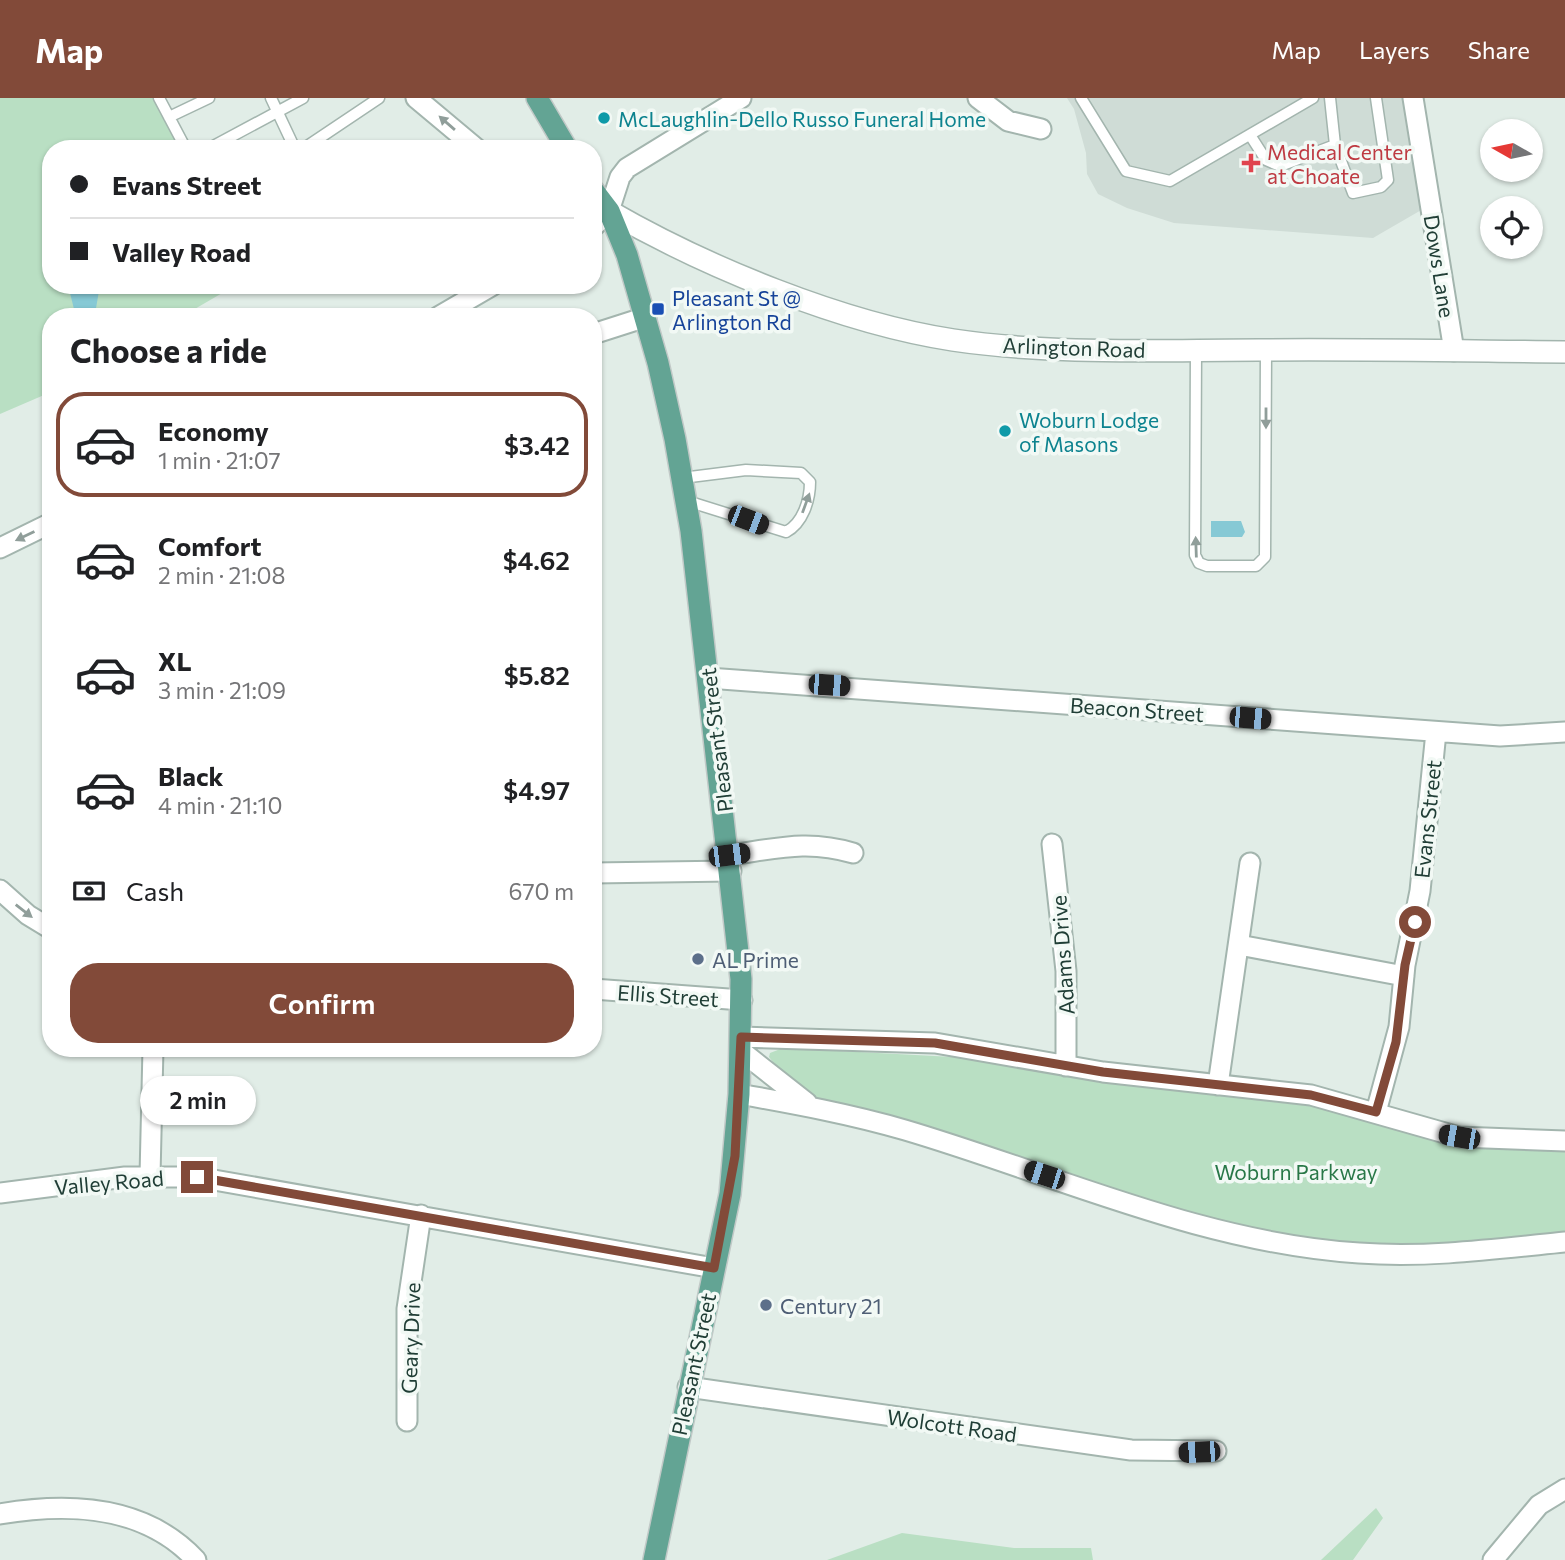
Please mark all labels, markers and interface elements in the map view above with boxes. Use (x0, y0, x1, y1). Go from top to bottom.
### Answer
text: Map (35, 29, 103, 70)
text: Map (1272, 35, 1321, 64)
text: Layers (1359, 35, 1430, 64)
text: Share (1468, 35, 1530, 64)
place label: McLaughlin-Dello Russo Funeral Home (618, 106, 986, 131)
marker: McLaughlin-Dello Russo Funeral Home (596, 110, 612, 126)
one-way arrow (439, 115, 456, 131)
north arrow (1480, 119, 1544, 182)
map controls (1480, 119, 1543, 259)
place label: Medical Center at Choate (1267, 139, 1412, 188)
marker: Medical Center at Choate (1241, 153, 1261, 173)
text: Evans Street (112, 169, 262, 200)
button: locate (1480, 196, 1543, 259)
street label: Dows Lane (1420, 213, 1460, 319)
text: Valley Road (112, 236, 251, 267)
place label: Pleasant St @ Arlington Rd (672, 285, 801, 334)
marker: Pleasant St @ Arlington Rd (650, 301, 666, 317)
text: Choose a ride (70, 330, 267, 370)
street label: Arlington Road (1002, 332, 1146, 362)
place label: Woburn Lodge of Masons (1019, 407, 1159, 456)
one-way arrow (1260, 407, 1272, 429)
icon: car (74, 413, 137, 476)
text: Economy (158, 415, 269, 446)
marker: Woburn Lodge of Masons (997, 423, 1013, 439)
text: $3.42 (504, 429, 570, 460)
text: 1 min · 21:07 (158, 446, 281, 474)
one-way arrow (801, 493, 812, 514)
car (725, 503, 772, 537)
icon: car (74, 528, 137, 591)
one-way arrow (15, 530, 35, 541)
text: Comfort (158, 530, 261, 561)
one-way arrow (1190, 536, 1201, 558)
text: $4.62 (503, 544, 570, 575)
text: 2 min · 21:08 (158, 561, 286, 589)
icon: car (74, 643, 137, 706)
text: XL (158, 645, 192, 676)
text: $5.82 (504, 659, 570, 690)
street label: Pleasant Street (695, 666, 737, 814)
car (808, 673, 851, 697)
text: 3 min · 21:09 (158, 676, 286, 704)
street label: Beacon Street (1069, 692, 1205, 726)
car (1229, 706, 1272, 730)
icon: car (74, 758, 137, 821)
street label: Evans Street (1408, 759, 1446, 879)
text: Black (158, 760, 224, 791)
text: $4.97 (503, 774, 570, 805)
text: 4 min · 21:10 (158, 791, 282, 819)
car (707, 842, 752, 868)
icon: cash (70, 872, 108, 910)
text: Cash (126, 875, 184, 906)
text: 670 m (509, 877, 574, 905)
street label: Adams Drive (1045, 894, 1079, 1016)
one-way arrow (15, 903, 33, 918)
route start (1399, 906, 1431, 938)
place label: AL Prime (712, 947, 799, 972)
marker: AL Prime (690, 951, 706, 967)
button: Confirm (70, 963, 574, 1043)
street label: Ellis Street (617, 979, 719, 1011)
callout: 2 min (139, 1076, 255, 1124)
text: 2 min (170, 1086, 226, 1114)
car (1437, 1123, 1482, 1151)
car (1021, 1159, 1068, 1191)
park label: Woburn Parkway (1214, 1159, 1378, 1184)
route end (181, 1161, 213, 1193)
street label: Valley Road (53, 1165, 165, 1199)
street label: Geary Drive (396, 1282, 424, 1394)
street label: Pleasant Street (666, 1290, 720, 1438)
place label: Century 21 (780, 1293, 882, 1318)
marker: Century 21 (758, 1297, 774, 1313)
street label: Wolcott Road (885, 1404, 1019, 1446)
car (1178, 1441, 1221, 1463)

